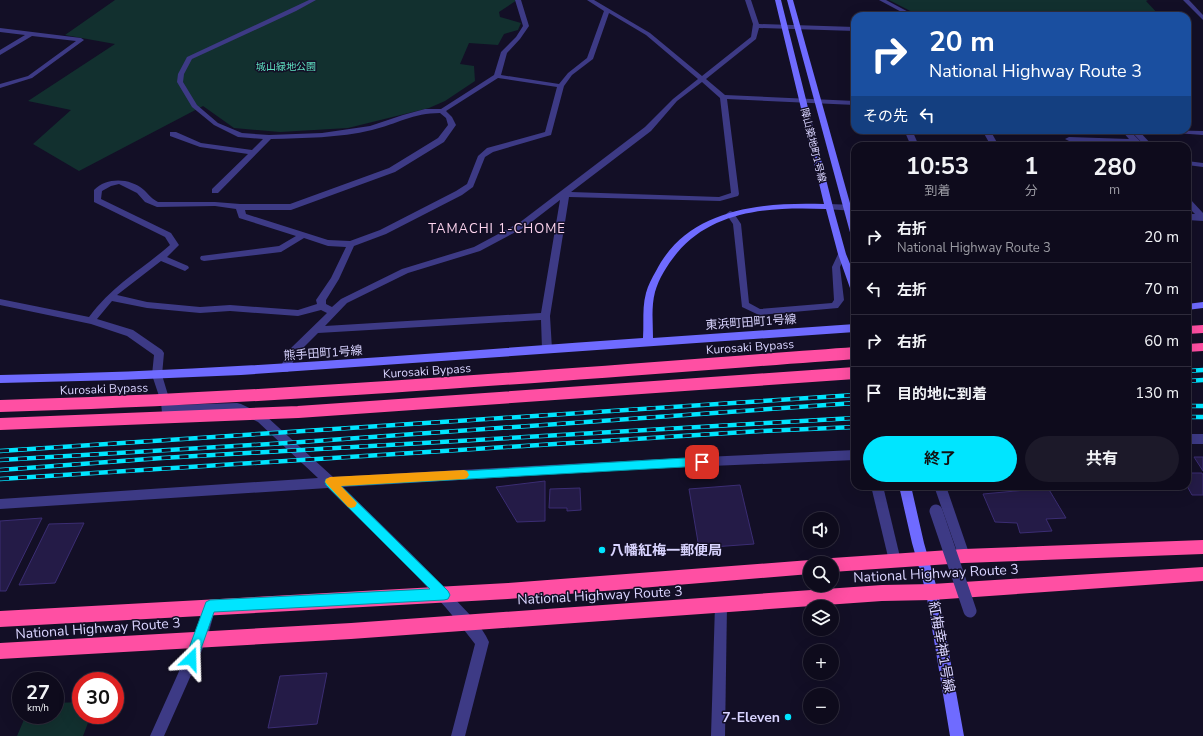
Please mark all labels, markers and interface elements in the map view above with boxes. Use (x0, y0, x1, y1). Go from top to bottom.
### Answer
text: 20 m (929, 23, 995, 61)
icon: right (863, 28, 915, 80)
text: National Highway Route 3 (929, 59, 1142, 83)
park label: 城山緑地公園 (256, 60, 316, 74)
icon: left (916, 104, 938, 126)
text: その先 (863, 106, 908, 126)
street label: 陣山築地町1号線 (797, 107, 829, 184)
text: 10:53 (906, 150, 969, 182)
text: 1 (1024, 150, 1038, 182)
text: 280 (1093, 151, 1136, 183)
text: m (1109, 181, 1120, 199)
text: 到着 (924, 182, 950, 200)
text: 分 (1025, 182, 1038, 200)
text: 右折 (897, 219, 927, 239)
district label: TAMACHI 1-CHOME (428, 220, 566, 238)
icon: right (863, 226, 885, 248)
text: 20 m (1144, 227, 1179, 247)
text: National Highway Route 3 (897, 239, 1051, 257)
icon: left (863, 278, 885, 300)
text: 70 m (1144, 279, 1179, 299)
text: 左折 (897, 280, 927, 300)
street label: 東浜町田町1号線 (705, 311, 797, 333)
icon: right (863, 330, 885, 352)
text: 60 m (1144, 331, 1179, 351)
text: 右折 (897, 332, 927, 352)
street label: Kurosaki Bypass (705, 336, 795, 358)
street label: 熊手田町1号線 (283, 342, 363, 364)
street label: Kurosaki Bypass (382, 360, 472, 382)
street label: Kurosaki Bypass (60, 379, 149, 399)
icon: arrive (863, 382, 885, 404)
text: 130 m (1135, 383, 1179, 403)
text: 目的地に到着 (897, 384, 987, 404)
button: 終了 (863, 436, 1017, 482)
button: 共有 (1025, 436, 1179, 482)
pin (685, 445, 719, 479)
icon: arrive (691, 451, 713, 473)
map controls (803, 512, 839, 724)
button: sound (803, 512, 839, 548)
place label: 八幡紅梅一郵便局 (610, 541, 722, 560)
marker: 八幡紅梅一郵便局 (597, 545, 607, 555)
button: search (803, 556, 839, 592)
street label: National Highway Route 3 (853, 560, 1019, 587)
street label: National Highway Route 3 (517, 582, 683, 609)
button: layers (803, 600, 839, 636)
street label: 紅梅幸神1号線 (924, 600, 959, 694)
street label: National Highway Route 3 (15, 613, 181, 644)
position arrow (170, 638, 212, 680)
button: + (803, 644, 839, 680)
speed limit sign: 30 (72, 672, 124, 724)
text: 27 (26, 679, 50, 706)
button: − (803, 688, 839, 724)
text: km/h (27, 701, 49, 715)
place label: 7-Eleven (722, 708, 780, 727)
marker: 7-Eleven (783, 712, 793, 722)

